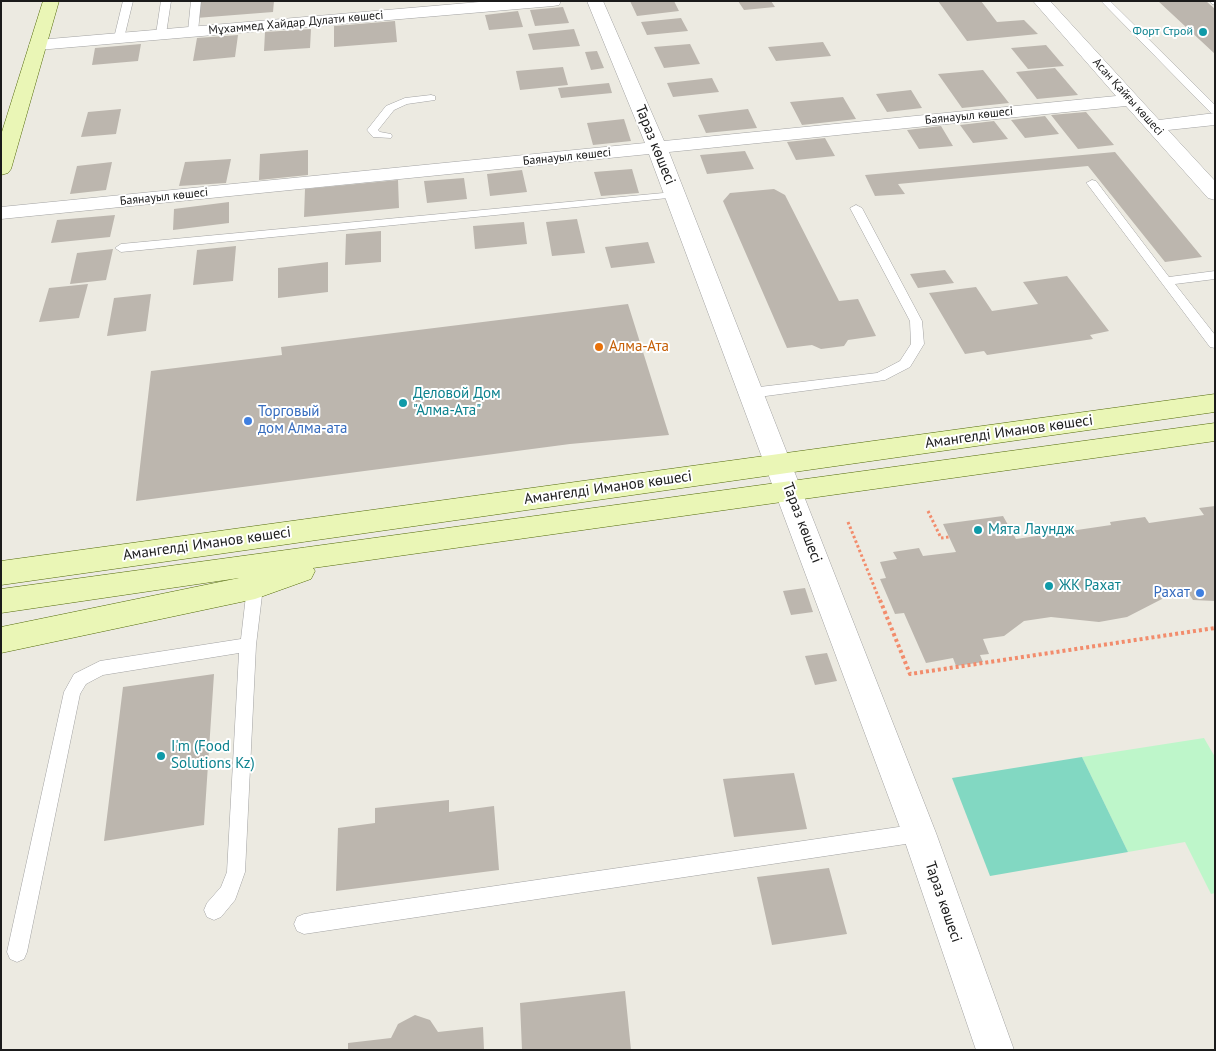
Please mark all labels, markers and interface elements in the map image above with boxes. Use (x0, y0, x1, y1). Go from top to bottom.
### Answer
street label: Мұхаммед Хайдар Дулати көшесі (208, 8, 384, 38)
place label: Форт Строй (1133, 25, 1193, 39)
marker: Форт Строй (1197, 26, 1209, 38)
street label: Асан Қайғы көшесі (1090, 55, 1166, 139)
street label: Тараз көшесі (631, 102, 679, 188)
street label: Баянауыл көшесі (924, 104, 1014, 128)
street label: Баянауыл көшесі (522, 145, 612, 169)
street label: Баянауыл көшесі (119, 185, 209, 209)
place label: Алма-Ата (609, 338, 669, 356)
marker: Алма-Ата (593, 341, 605, 353)
place label: Деловой Дом "Алма-Ата" (413, 385, 501, 420)
marker: Деловой Дом "Алма-Ата" (397, 397, 409, 409)
place label: Торговый дом Алма-ата (258, 403, 347, 438)
street label: Амангелді Иманов көшесі (924, 411, 1094, 453)
marker: Торговый дом Алма-ата (242, 415, 254, 427)
street label: Амангелді Иманов көшесі (523, 467, 693, 509)
street label: Тараз көшесі (778, 480, 826, 566)
place label: Мята Лаундж (988, 521, 1074, 539)
street label: Амангелді Иманов көшесі (122, 523, 292, 565)
marker: Мята Лаундж (972, 524, 984, 536)
place label: ЖК Рахат (1059, 577, 1121, 595)
marker: ЖК Рахат (1043, 580, 1055, 592)
place label: Рахат (1154, 584, 1190, 602)
marker: Рахат (1194, 587, 1206, 599)
place label: I'm (Food Solutions Kz) (171, 738, 255, 773)
marker: I'm (Food Solutions Kz) (155, 750, 167, 762)
street label: Тараз көшесі (921, 859, 965, 945)

